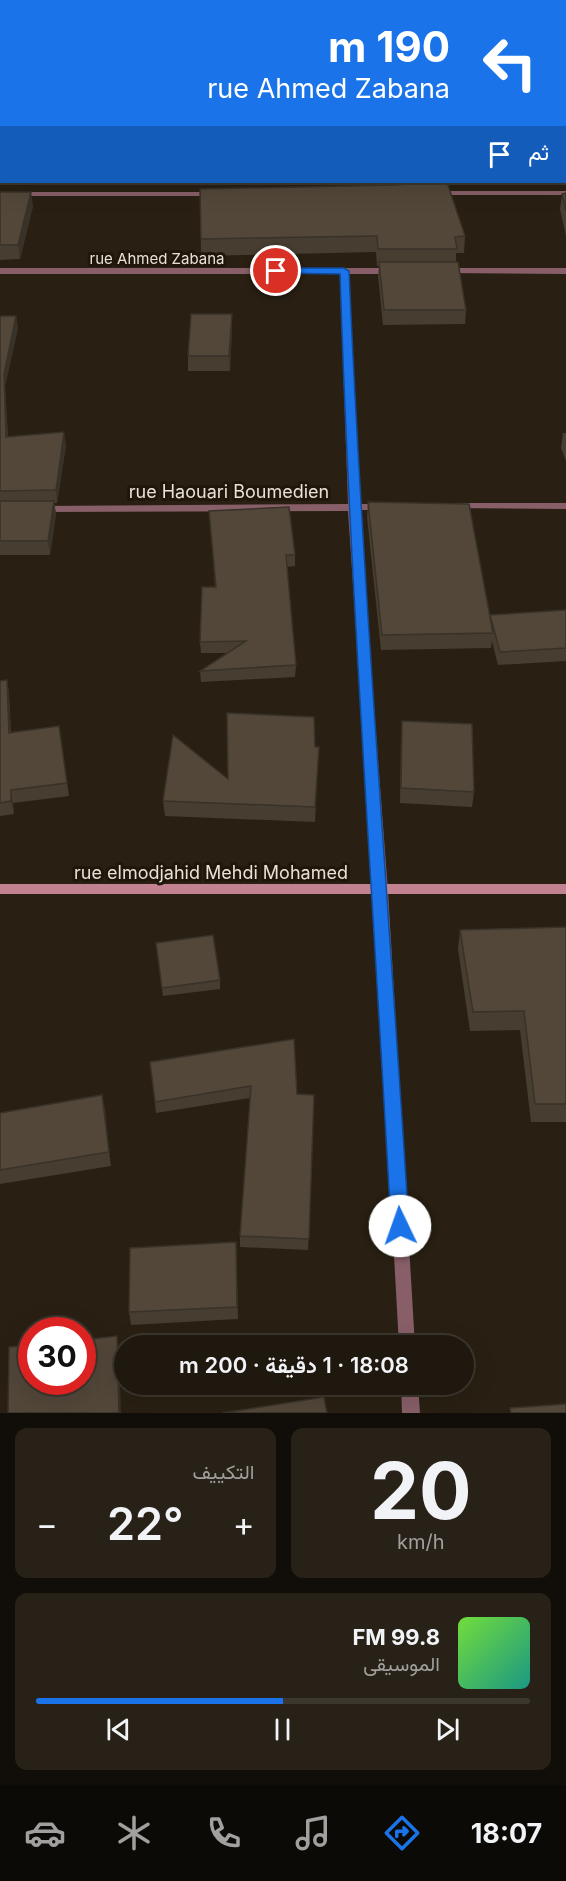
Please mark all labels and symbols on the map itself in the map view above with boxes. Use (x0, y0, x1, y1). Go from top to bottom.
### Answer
pin (250, 245, 301, 296)
street label: rue Ahmed Zabana (90, 249, 224, 268)
street label: rue Haouari Boumedien (129, 481, 329, 502)
street label: rue elmodjahid Mehdi Mohamed (74, 862, 348, 883)
position arrow (368, 1194, 432, 1258)
speed limit sign: 30 (18, 1317, 96, 1395)

